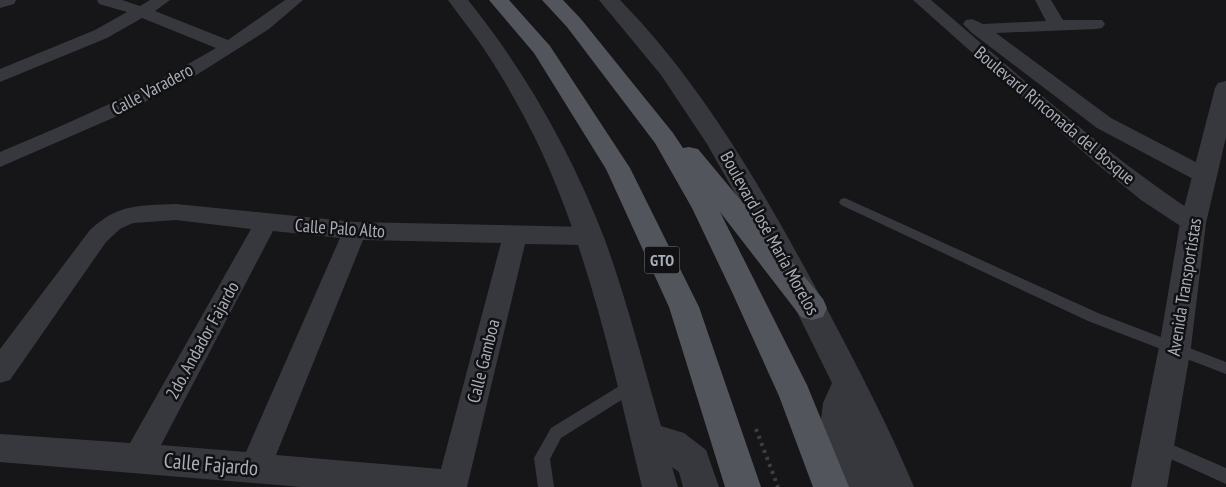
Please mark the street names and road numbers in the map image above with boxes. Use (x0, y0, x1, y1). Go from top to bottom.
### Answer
street label: Boulevard Rinconada del Bosque (970, 41, 1140, 189)
street label: Calle Varadero (107, 58, 197, 120)
street label: Boulevard José María Morelos (715, 147, 825, 319)
street label: Calle Palo Alto (294, 213, 386, 243)
street label: Avenida Transportistas (1162, 216, 1206, 358)
road number: GTO (644, 246, 680, 274)
street label: 2do. Andador Fajardo (160, 277, 244, 403)
street label: Calle Gamboa (462, 317, 504, 405)
street label: Calle Fajardo (163, 446, 259, 482)

